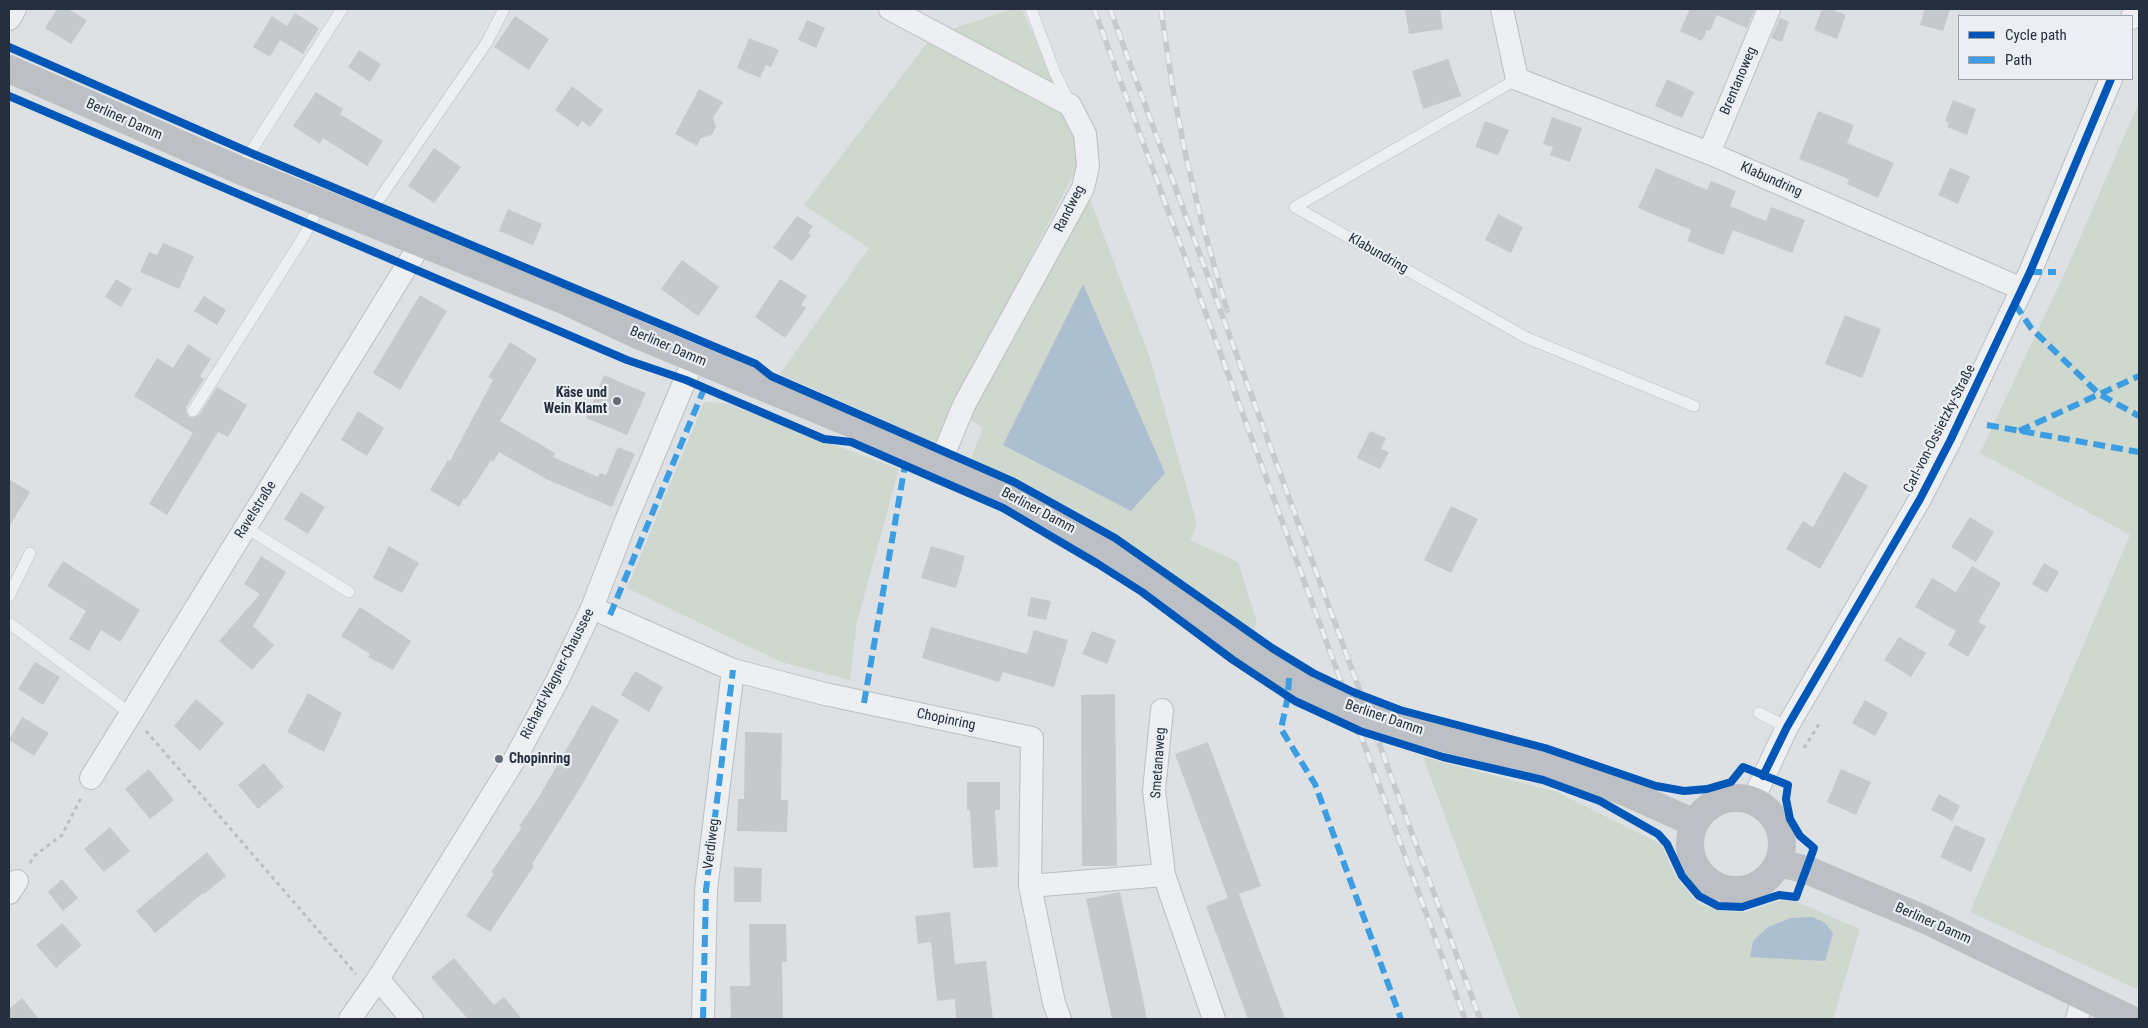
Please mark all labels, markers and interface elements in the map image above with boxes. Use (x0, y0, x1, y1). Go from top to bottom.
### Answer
legend (1958, 15, 2133, 80)
text: Cycle path (2005, 26, 2067, 44)
street label: Brentanoweg (1717, 44, 1761, 118)
text: Path (2005, 51, 2032, 69)
street label: Berliner Damm (83, 96, 165, 144)
street label: Klabundring (1737, 159, 1805, 201)
street label: Randweg (1051, 183, 1089, 235)
street label: Klabundring (1345, 230, 1411, 278)
street label: Berliner Damm (627, 323, 709, 371)
street label: Carl-von-Ossietzky-Straße (1900, 362, 1980, 496)
place label: Käse und Wein Klamt (544, 385, 607, 418)
marker: Käse und Wein Klamt (611, 395, 623, 407)
street label: Ravelstraße (232, 478, 280, 542)
street label: Berliner Damm (998, 484, 1078, 538)
street label: Richard-Wagner-Chaussee (518, 606, 598, 742)
street label: Berliner Damm (1343, 697, 1425, 739)
street label: Chopinring (915, 706, 977, 734)
street label: Smetanaweg (1148, 727, 1170, 799)
place label: Chopinring (509, 751, 570, 767)
marker: Chopinring (493, 753, 505, 765)
street label: Verdiweg (701, 818, 723, 870)
street label: Berliner Damm (1892, 900, 1974, 948)

